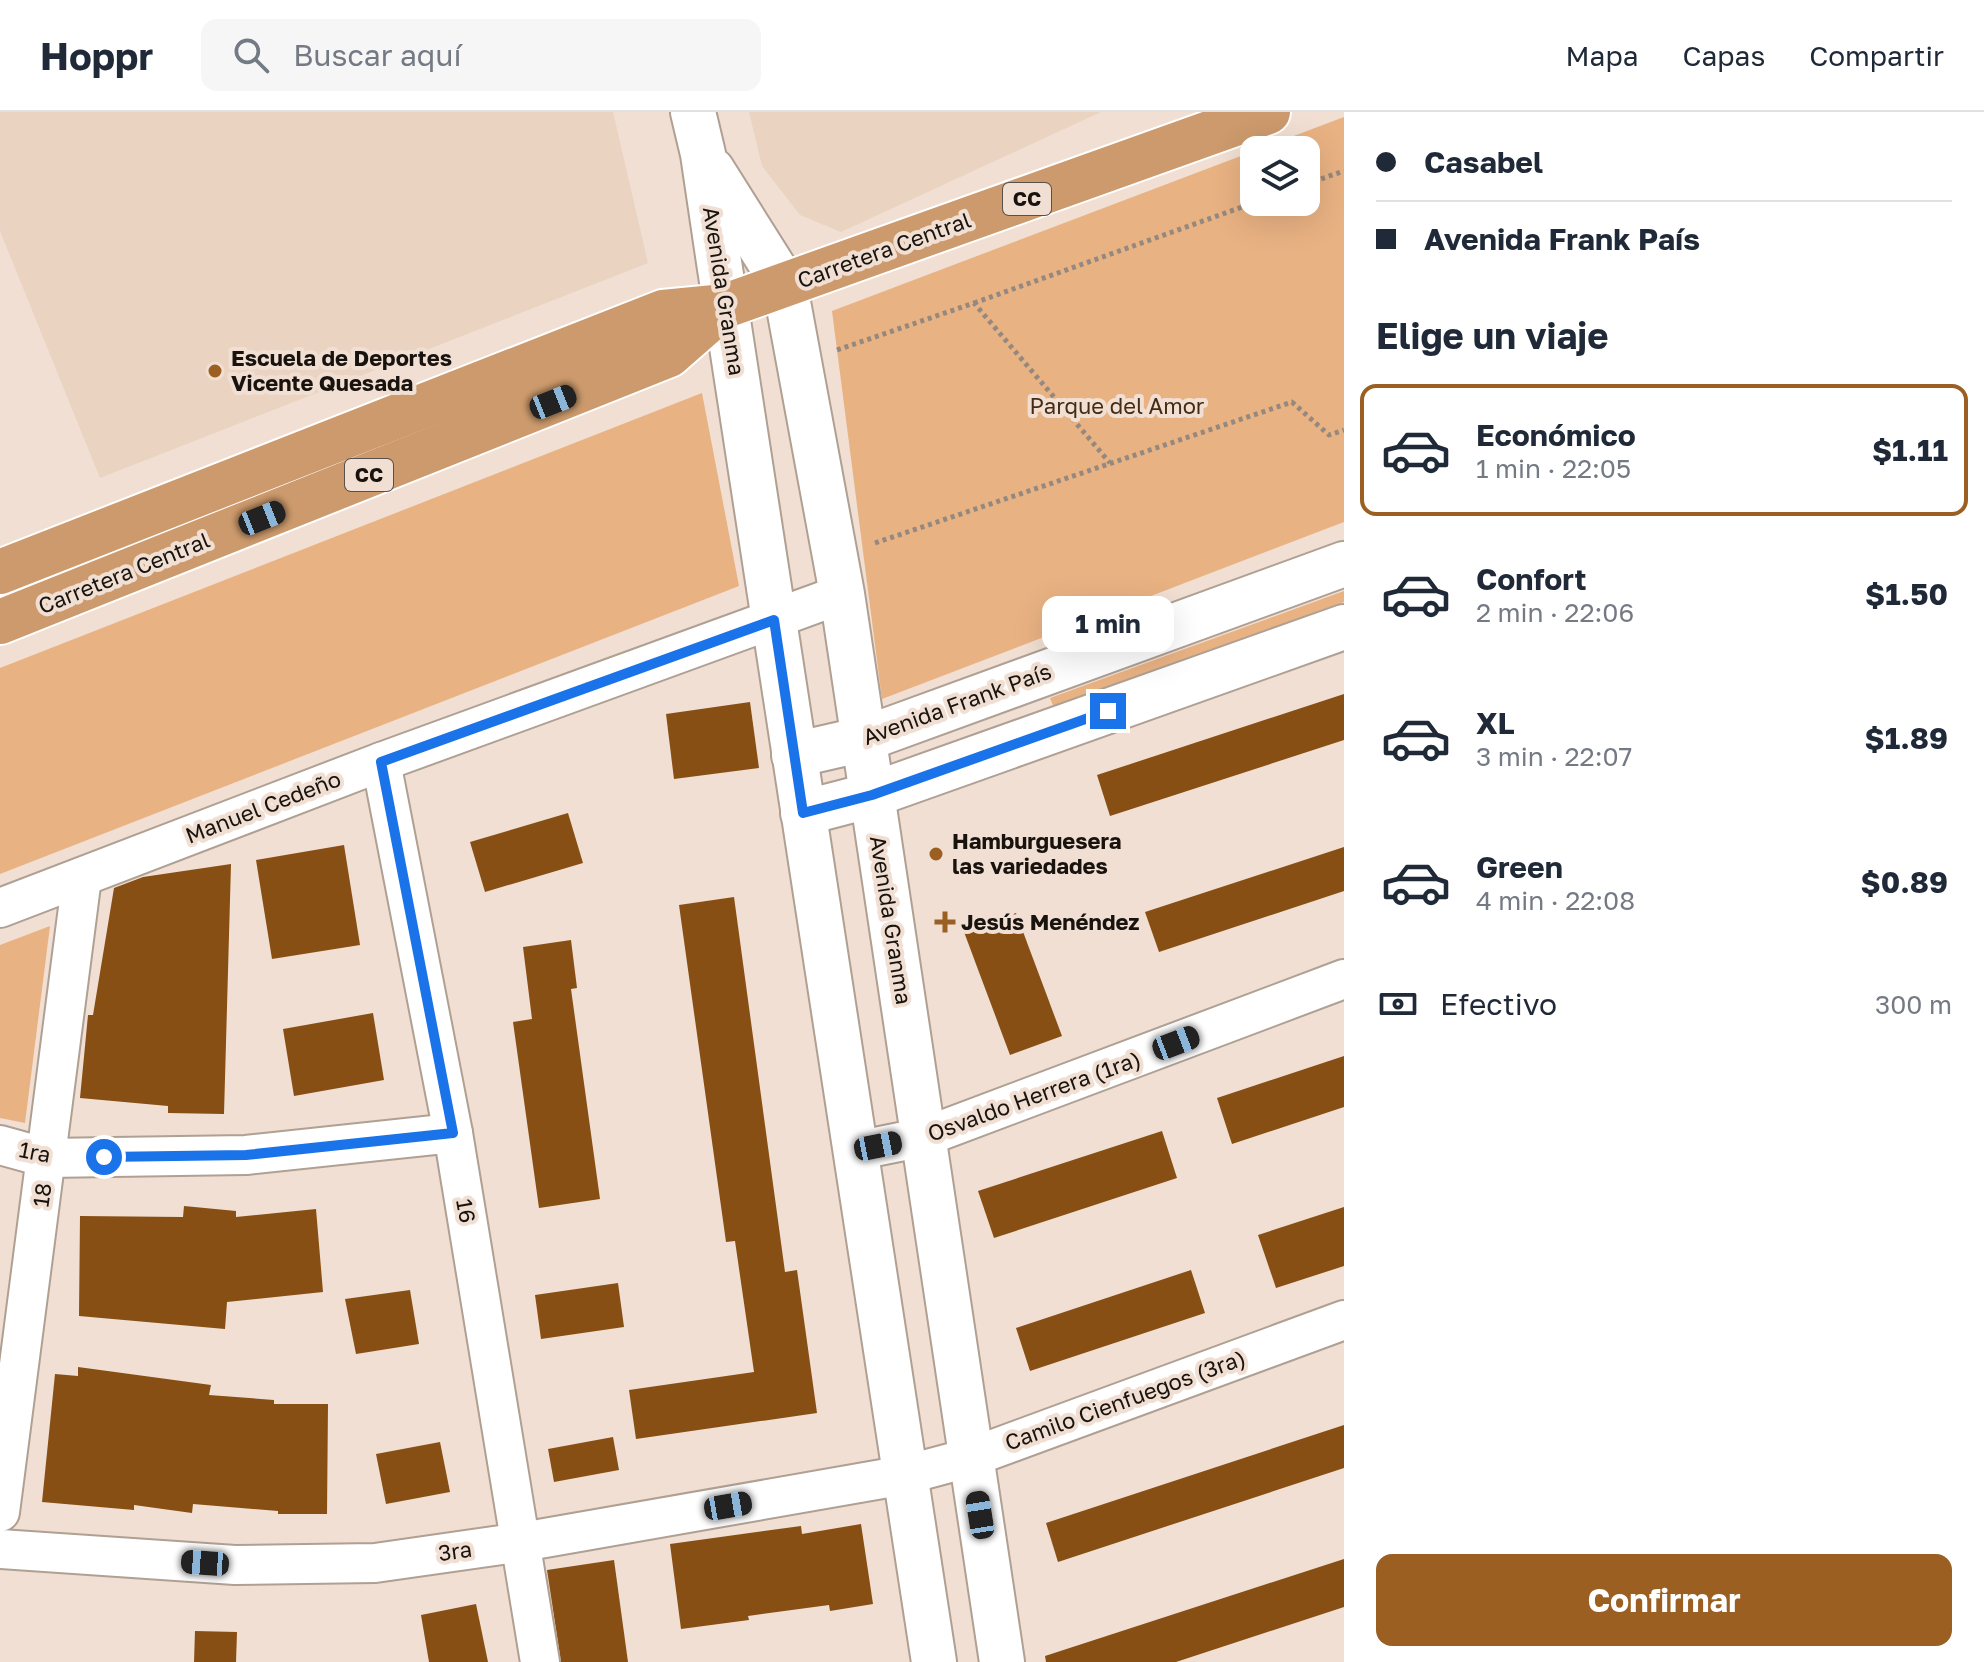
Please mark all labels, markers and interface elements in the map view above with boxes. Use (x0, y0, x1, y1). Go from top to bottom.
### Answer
search box (201, 19, 761, 91)
text: Hoppr (40, 33, 153, 78)
icon: search (229, 33, 273, 77)
text: Buscar aquí (293, 37, 462, 73)
text: Mapa (1566, 39, 1638, 72)
text: Capas (1682, 39, 1765, 72)
text: Compartir (1809, 39, 1944, 72)
map controls (1240, 136, 1320, 216)
button: layers (1240, 136, 1320, 216)
text: Casabel (1424, 144, 1543, 180)
road number: CC (1003, 183, 1051, 215)
street label: Avenida Granma (698, 205, 751, 377)
street label: Carretera Central (793, 206, 974, 293)
text: Avenida Frank País (1424, 221, 1700, 257)
text: Elige un viaje (1376, 314, 1608, 357)
place label: Escuela de Deportes Vicente Quesada (231, 344, 452, 396)
marker: Escuela de Deportes Vicente Quesada (206, 362, 224, 380)
car (526, 382, 580, 422)
park label: Parque del Amor (1030, 392, 1205, 419)
icon: car (1380, 414, 1452, 486)
text: Económico (1476, 417, 1636, 453)
text: $1.11 (1872, 432, 1948, 468)
text: 1 min · 22:05 (1476, 453, 1631, 484)
road number: CC (345, 459, 393, 491)
car (235, 498, 289, 538)
street label: Carretera Central (34, 526, 214, 619)
icon: car (1380, 558, 1452, 630)
text: Confort (1476, 561, 1587, 597)
text: $1.50 (1865, 576, 1948, 612)
callout: 1 min (1042, 595, 1174, 651)
text: 2 min · 22:06 (1476, 597, 1634, 628)
text: 1 min (1075, 608, 1141, 639)
street label: Avenida Frank País (859, 657, 1055, 750)
route end (1090, 693, 1126, 729)
icon: car (1380, 702, 1452, 774)
text: XL (1476, 705, 1515, 741)
text: $1.89 (1865, 720, 1948, 756)
text: 3 min · 22:07 (1476, 741, 1632, 772)
street label: Manuel Cedeño (181, 765, 344, 849)
place label: Hamburguesera las variedades (952, 827, 1122, 879)
street label: Avenida Granma (865, 834, 918, 1006)
marker: Hamburguesera las variedades (927, 845, 945, 863)
icon: car (1380, 846, 1452, 918)
text: Green (1476, 849, 1563, 885)
text: $0.89 (1861, 864, 1948, 900)
text: 4 min · 22:08 (1476, 885, 1635, 916)
place label: Jesús Menéndez (961, 908, 1140, 935)
marker: Jesús Menéndez (936, 913, 954, 931)
icon: cash (1376, 982, 1420, 1026)
text: Efectivo (1440, 986, 1557, 1022)
text: 300 m (1875, 989, 1952, 1020)
car (1149, 1023, 1203, 1063)
street label: Osvaldo Herrera (1ra) (924, 1044, 1144, 1147)
car (852, 1130, 904, 1162)
street label: 1ra (17, 1135, 53, 1168)
route start (86, 1139, 122, 1175)
street label: 18 (26, 1181, 57, 1209)
street label: 16 (451, 1197, 482, 1225)
street label: Camilo Cienfuegos (3ra) (1001, 1343, 1249, 1456)
car (964, 1489, 996, 1541)
car (702, 1490, 754, 1522)
street label: 3ra (436, 1535, 473, 1566)
car (180, 1549, 230, 1577)
button: Confirmar (1376, 1554, 1952, 1646)

